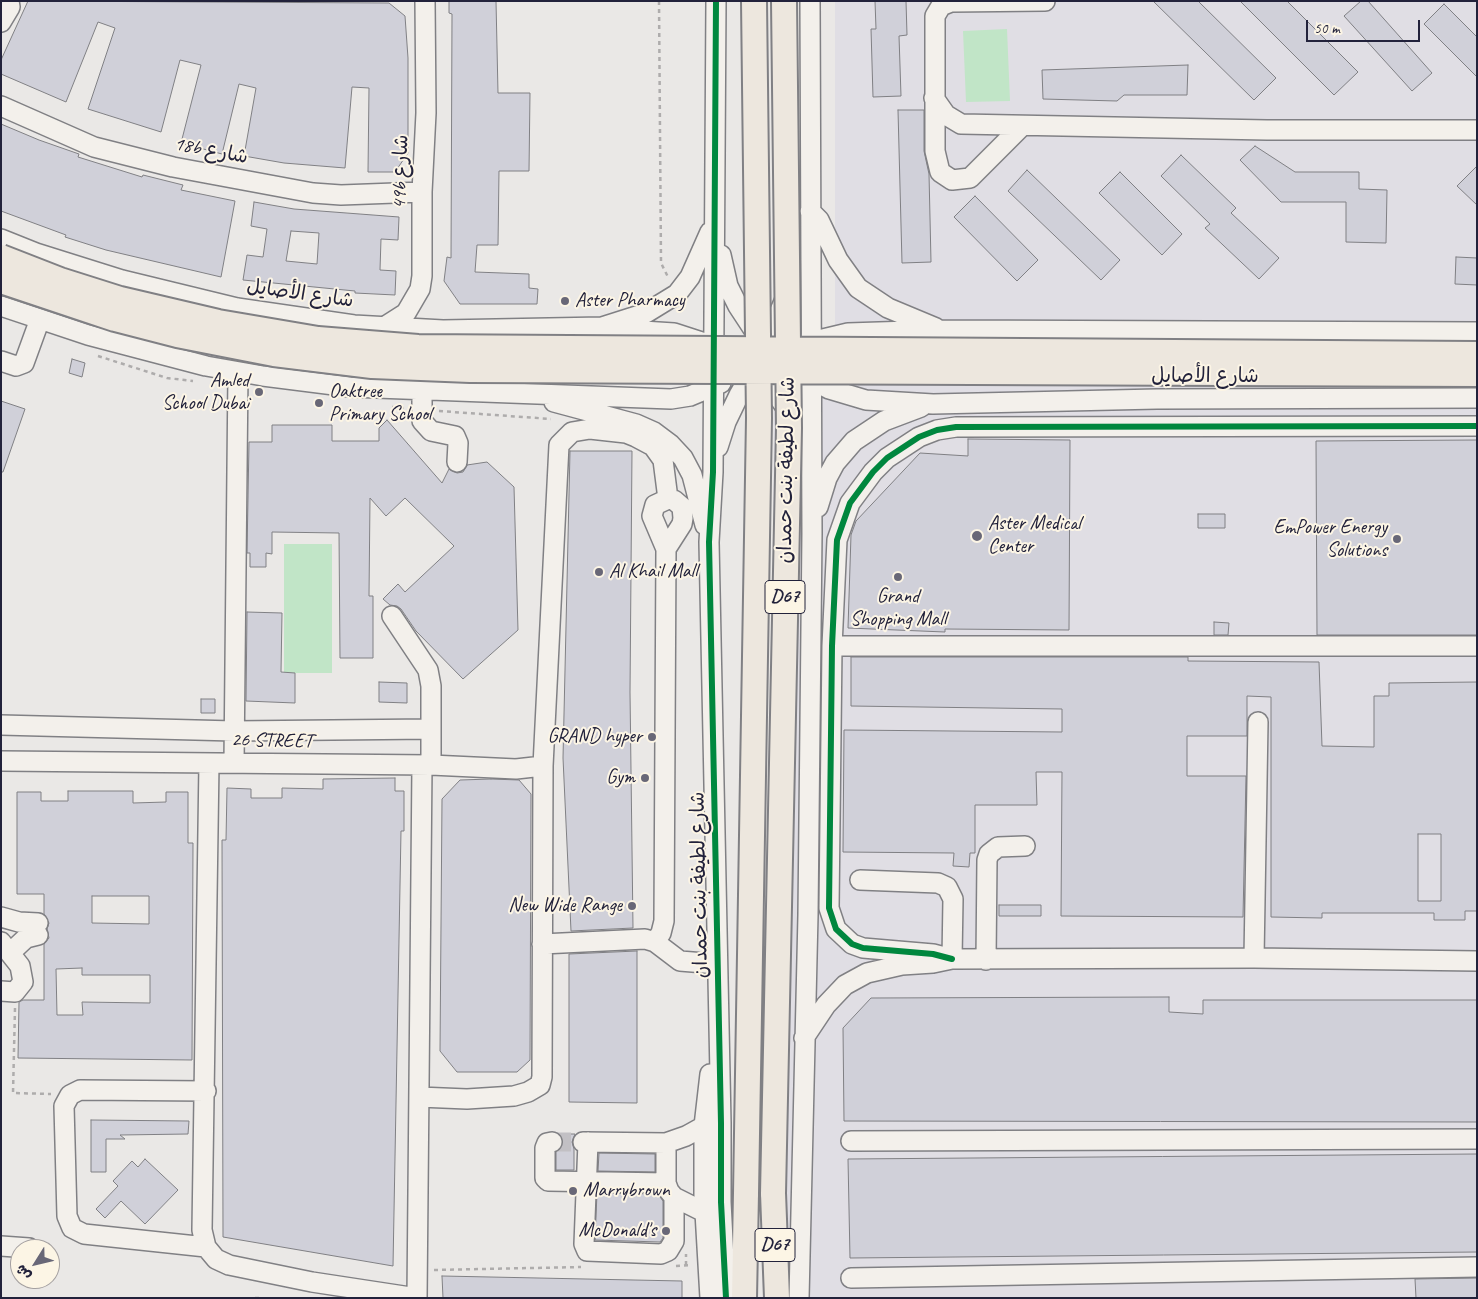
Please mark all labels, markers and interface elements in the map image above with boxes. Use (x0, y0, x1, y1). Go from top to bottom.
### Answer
scale bar (1308, 10, 1422, 42)
text: 50 m (1314, 19, 1340, 38)
street label: 18b شارع (172, 132, 250, 170)
street label: 49b شارع (388, 134, 414, 210)
street label: شارع الأصايل (245, 275, 355, 313)
place label: Aster Pharmacy (575, 289, 685, 313)
marker: Aster Pharmacy (559, 295, 571, 307)
street label: شارع الأصايل (1151, 365, 1259, 389)
place label: Amled School Dubai (162, 369, 249, 416)
street label: شارع لطيفة بنت حمدان (773, 376, 801, 564)
place label: Oaktree Primary School (329, 380, 431, 427)
marker: Amled School Dubai (253, 386, 265, 398)
marker: Oaktree Primary School (313, 397, 325, 409)
place label: Aster Medical Center (988, 512, 1081, 559)
place label: EmPower Energy Solutions (1273, 516, 1387, 563)
marker: Aster Medical Center (970, 529, 984, 543)
marker: EmPower Energy Solutions (1391, 533, 1403, 545)
place label: Al Khail Mall (609, 560, 697, 584)
marker: Al Khail Mall (593, 566, 605, 578)
marker: Grand Shopping Mall (892, 571, 904, 583)
road number: D67 (765, 580, 805, 614)
place label: Grand Shopping Mall (850, 585, 946, 632)
place label: GRAND hyper (547, 725, 642, 749)
street label: 26 STREET (231, 728, 313, 754)
marker: GRAND hyper (646, 731, 658, 743)
place label: Gym (606, 766, 635, 790)
marker: Gym (639, 772, 651, 784)
street label: شارع لطيفة بنت حمدان (686, 791, 714, 979)
place label: New Wide Range (508, 894, 622, 918)
marker: New Wide Range (626, 900, 638, 912)
place label: Marrybrown (583, 1179, 670, 1203)
marker: Marrybrown (567, 1185, 579, 1197)
place label: McDonald's (578, 1219, 656, 1243)
marker: McDonald's (660, 1225, 672, 1237)
road number: D67 (755, 1228, 795, 1262)
north arrow (10, 1239, 60, 1289)
text: ش (12, 1261, 35, 1284)

